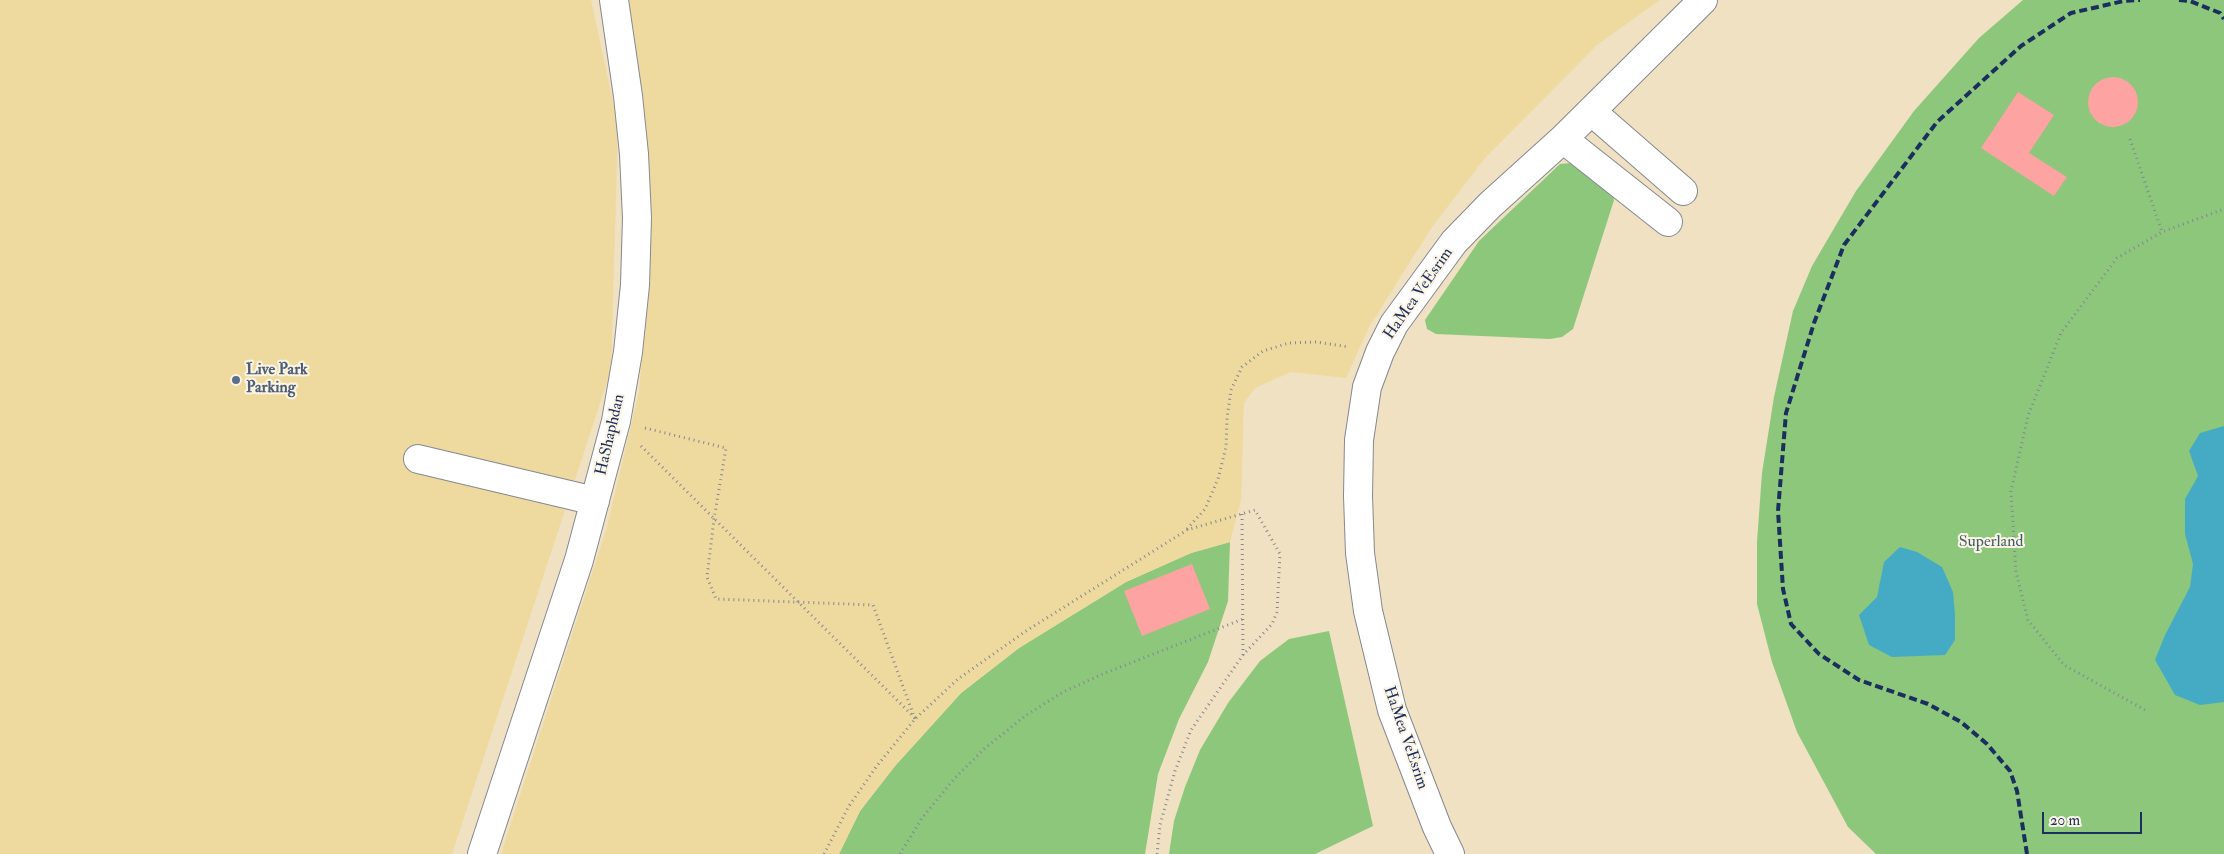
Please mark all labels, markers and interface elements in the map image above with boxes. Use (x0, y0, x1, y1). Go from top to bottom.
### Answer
street label: HaMea VeEsrim (1380, 244, 1458, 344)
place label: Live Park Parking (246, 361, 308, 399)
marker: Live Park Parking (230, 374, 242, 386)
street label: HaShaphdan (592, 393, 630, 477)
park label: Superland (1959, 533, 2023, 553)
street label: HaMea VeEsrim (1378, 684, 1432, 792)
scale bar (2044, 802, 2144, 834)
text: 20 m (2050, 811, 2080, 830)

